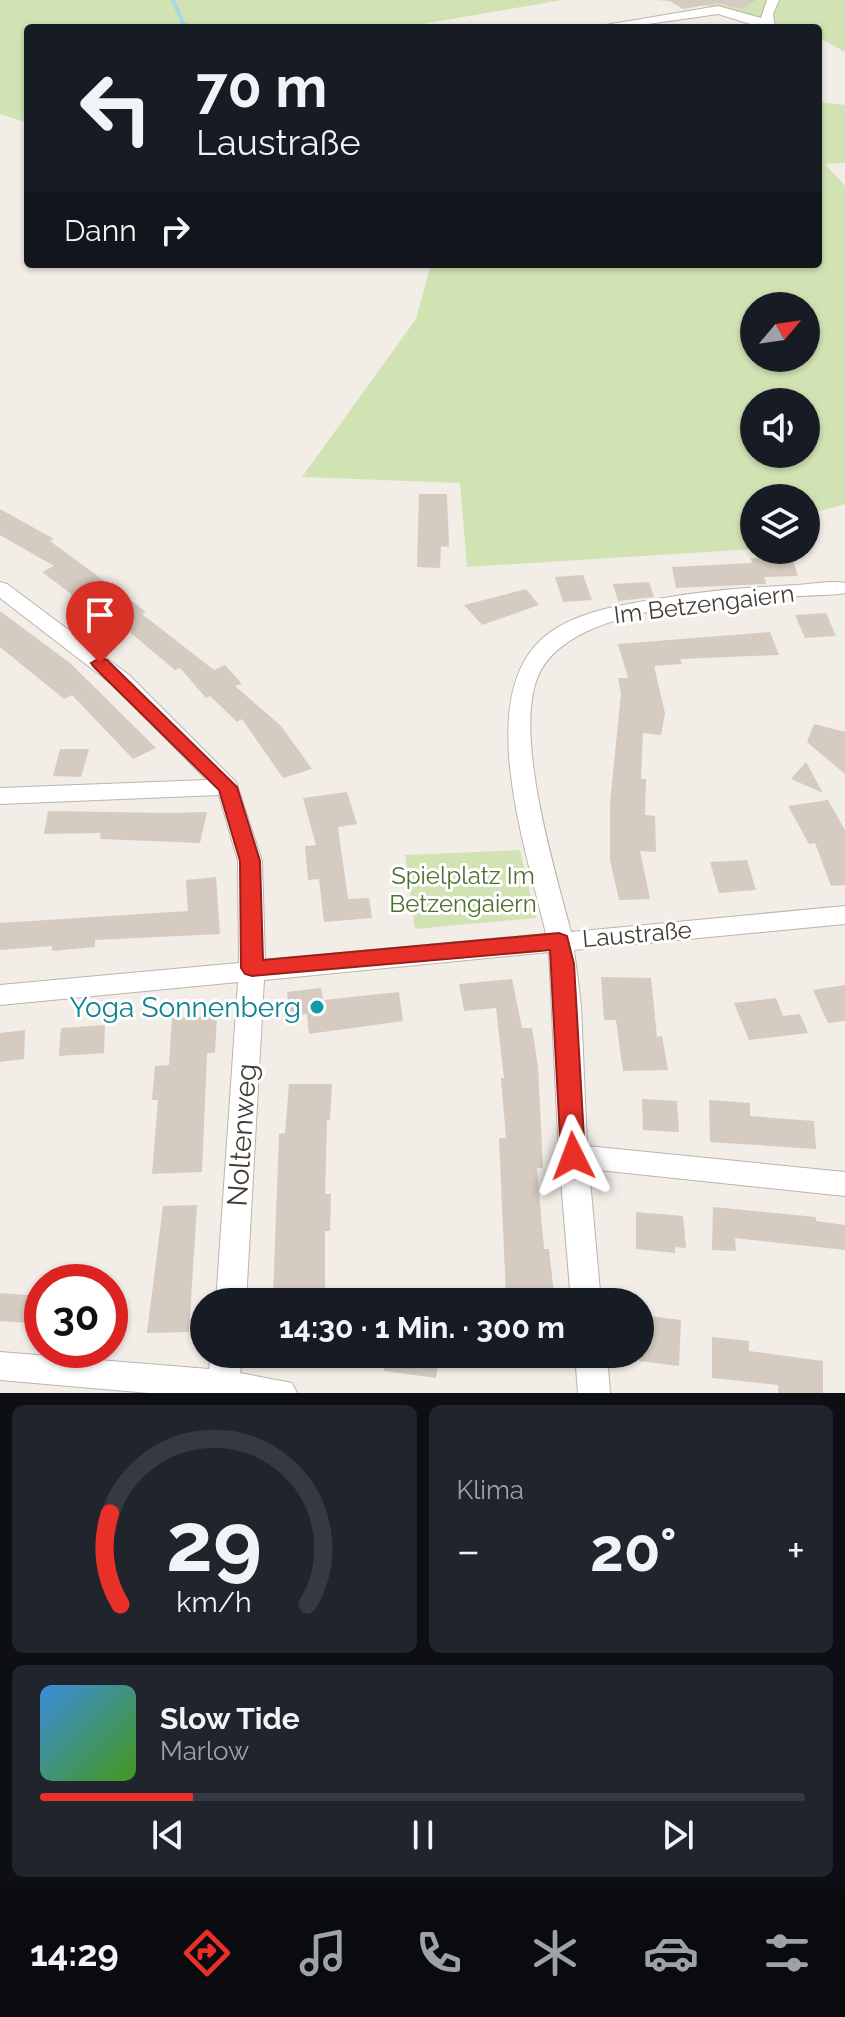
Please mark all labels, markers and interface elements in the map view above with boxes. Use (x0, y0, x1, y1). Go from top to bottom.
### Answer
text: 70 m (196, 54, 327, 120)
icon: left (64, 56, 168, 160)
text: Laustraße (196, 121, 361, 163)
icon: right (153, 208, 197, 252)
text: Dann (64, 213, 137, 248)
north arrow (740, 292, 820, 372)
map controls (740, 292, 820, 564)
button: sound (740, 388, 820, 468)
button: layers (740, 484, 820, 564)
street label: Im Betzengaiern (612, 579, 796, 629)
pin (66, 581, 134, 663)
icon: arrive (78, 593, 122, 637)
park label: Spielplatz Im Betzengaiern (389, 861, 537, 918)
street label: Laustraße (581, 915, 693, 953)
place label: Yoga Sonnenberg (69, 991, 301, 1024)
marker: Yoga Sonnenberg (308, 998, 326, 1016)
street label: Noltenweg (221, 1062, 263, 1208)
position arrow (531, 1114, 615, 1198)
speed limit sign: 30 (24, 1264, 128, 1368)
text: 14:30 · 1 Min. · 300 m (279, 1310, 565, 1345)
text: Klima (457, 1475, 524, 1505)
text: 29 (166, 1493, 262, 1590)
text: 20° (590, 1515, 677, 1585)
text: − (457, 1525, 480, 1576)
text: + (787, 1525, 805, 1576)
text: km/h (177, 1585, 252, 1619)
text: Slow Tide (160, 1701, 300, 1736)
text: Marlow (160, 1736, 249, 1766)
icon: previous (146, 1813, 190, 1857)
icon: pause (401, 1813, 445, 1857)
icon: next (656, 1813, 700, 1857)
icon: directions (179, 1925, 235, 1981)
icon: music (295, 1925, 351, 1981)
icon: phone (411, 1925, 467, 1981)
icon: climate (527, 1925, 583, 1981)
icon: car (643, 1925, 699, 1981)
icon: filters (759, 1925, 815, 1981)
text: 14:29 (30, 1932, 119, 1974)

